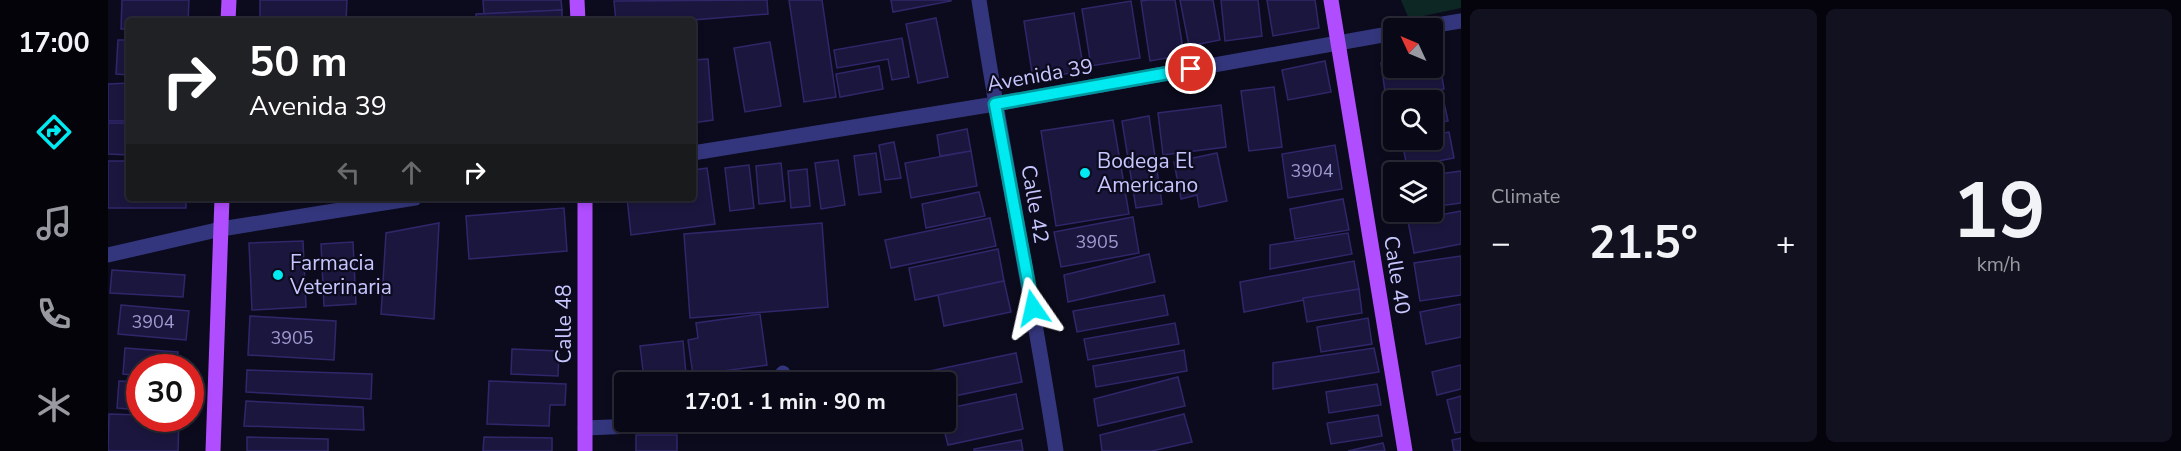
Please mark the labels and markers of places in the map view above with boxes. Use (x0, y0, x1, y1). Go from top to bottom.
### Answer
pin (1165, 43, 1216, 94)
place label: Bodega El Americano (1097, 147, 1198, 199)
marker: Bodega El Americano (1078, 166, 1092, 180)
place label: Farmacia Veterinaria (289, 249, 392, 301)
marker: Farmacia Veterinaria (271, 268, 285, 282)

